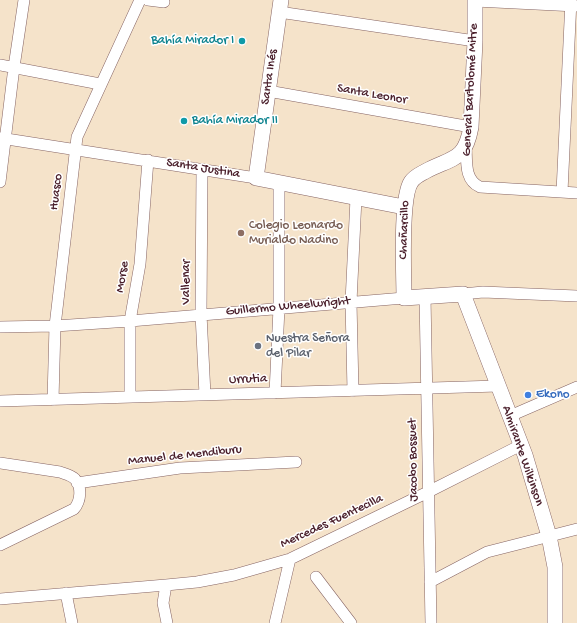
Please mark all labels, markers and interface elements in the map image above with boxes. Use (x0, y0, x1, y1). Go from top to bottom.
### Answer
street label: General Bartolomé Mitre (460, 23, 482, 157)
place label: Bahía Mirador I (151, 33, 234, 49)
marker: Bahía Mirador I (237, 36, 247, 46)
street label: Santa Inés (258, 48, 282, 106)
street label: Santa Leonor (336, 81, 408, 109)
place label: Bahía Mirador II (192, 113, 278, 129)
marker: Bahía Mirador II (179, 116, 189, 126)
street label: Santa Justina (165, 155, 241, 183)
street label: Huasco (47, 173, 67, 211)
street label: Chañarcillo (396, 200, 414, 260)
place label: Colegio Leonardo Murialdo Nadino (249, 218, 343, 249)
marker: Colegio Leonardo Murialdo Nadino (236, 228, 246, 238)
street label: Morse (113, 260, 133, 294)
street label: Vallenar (179, 260, 195, 304)
street label: Guillermo Wheelwright (225, 294, 351, 320)
place label: Nuestra Señora del Pilar (266, 331, 350, 362)
marker: Nuestra Señora del Pilar (253, 341, 263, 351)
street label: Urrutia (229, 372, 267, 388)
place label: Ekono (536, 387, 570, 403)
marker: Ekono (523, 390, 533, 400)
street label: Almirante Wilkinson (498, 404, 546, 508)
street label: Jacobo Bossuet (405, 418, 423, 502)
street label: Manuel de Mendiburu (127, 442, 243, 470)
street label: Mercedes Fuentecilla (278, 491, 386, 553)

